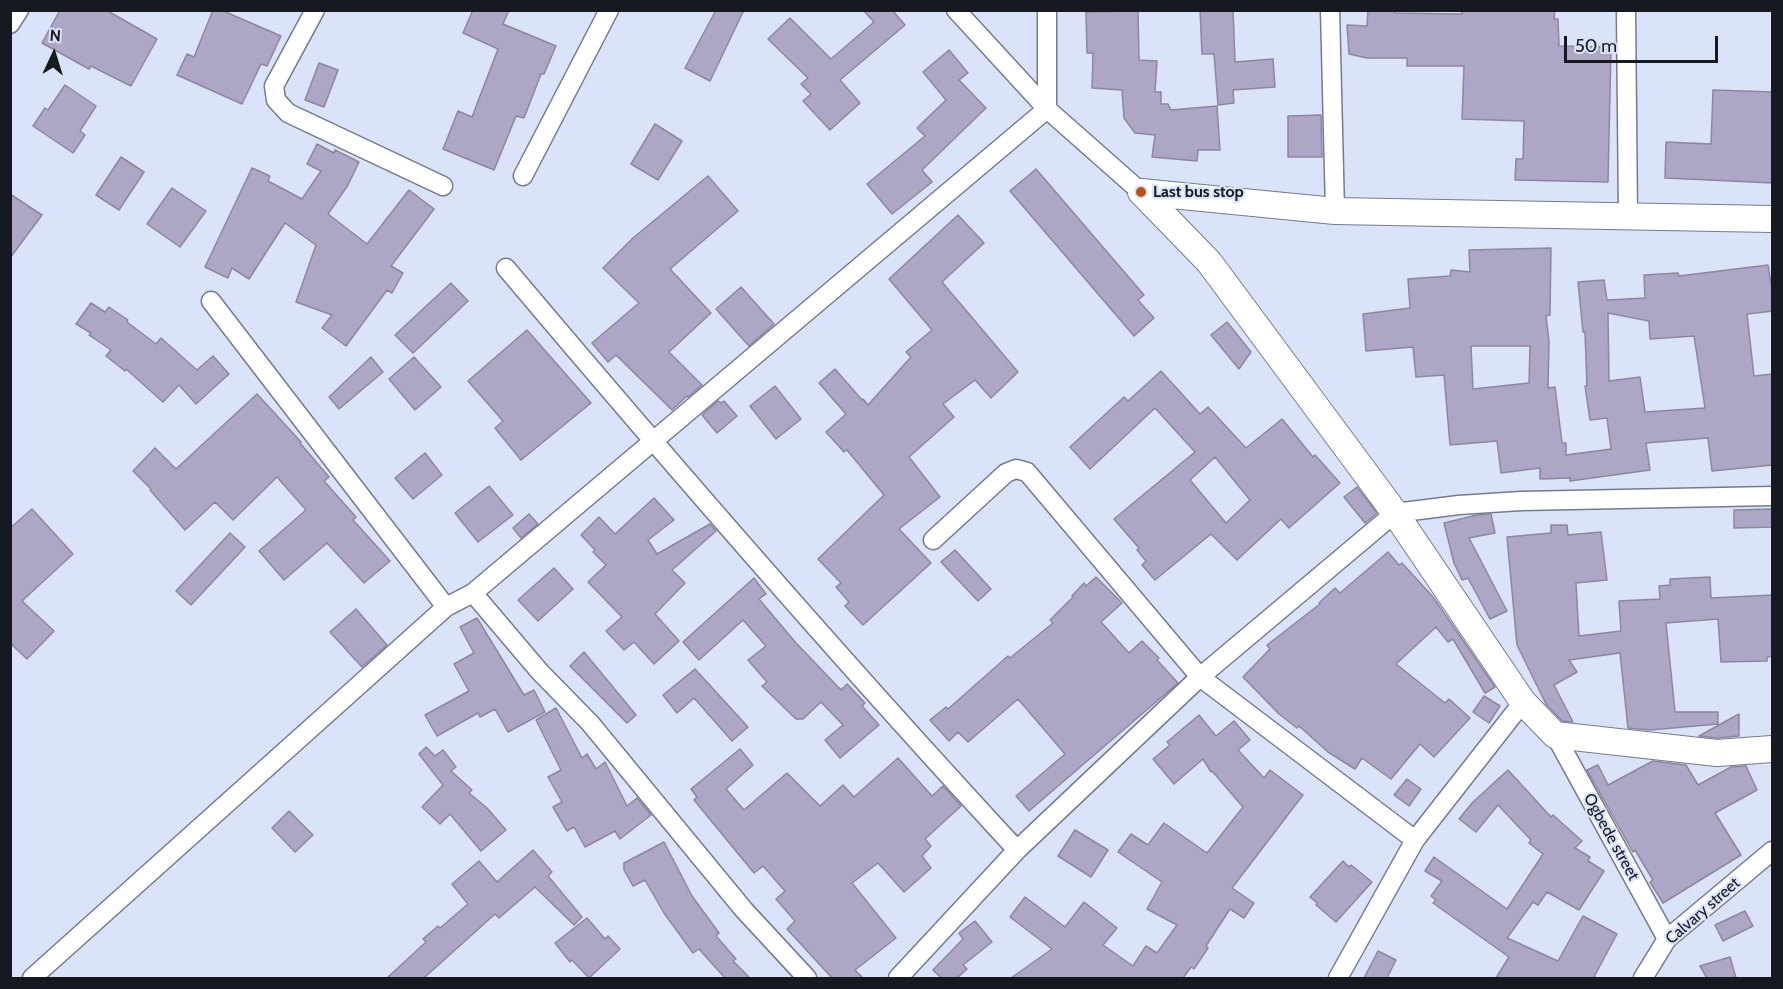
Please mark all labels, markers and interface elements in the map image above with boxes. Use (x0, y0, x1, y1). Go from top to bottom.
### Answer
north arrow (24, 24, 84, 84)
scale bar (1567, 24, 1722, 62)
text: N (49, 26, 62, 45)
text: 50 m (1575, 35, 1617, 57)
place label: Last bus stop (1153, 182, 1244, 202)
marker: Last bus stop (1134, 185, 1148, 199)
street label: Ogbede street (1579, 790, 1643, 884)
street label: Calvary street (1662, 874, 1744, 948)

